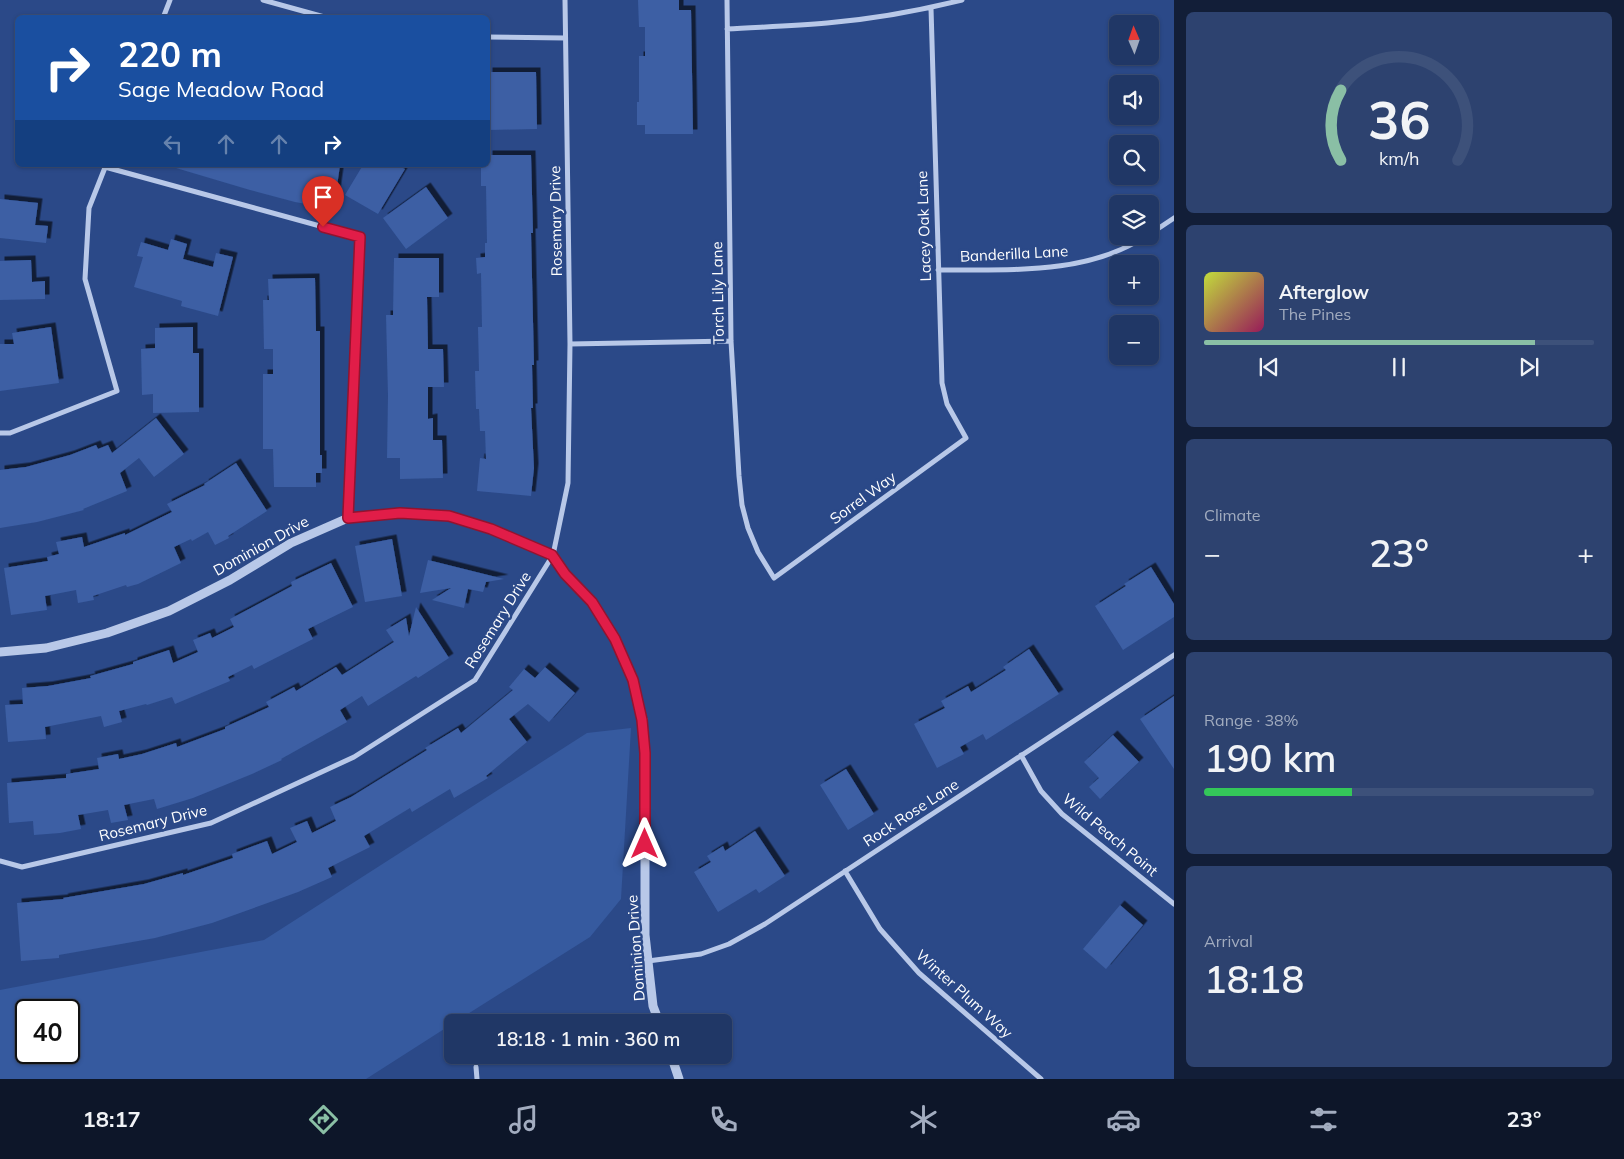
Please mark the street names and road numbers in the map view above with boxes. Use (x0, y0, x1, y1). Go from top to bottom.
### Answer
street label: Rosemary Drive (545, 166, 566, 276)
street label: Lacey Oak Lane (912, 170, 935, 282)
street label: Torch Lily Lane (707, 241, 728, 345)
street label: Banderilla Lane (959, 241, 1069, 266)
street label: Sorrel Way (826, 467, 899, 528)
street label: Dominion Drive (210, 511, 312, 580)
street label: Rosemary Drive (460, 568, 535, 672)
street label: Rock Rose Lane (859, 775, 962, 851)
street label: Wild Peach Point (1059, 789, 1162, 880)
street label: Rosemary Drive (97, 800, 209, 845)
street label: Dominion Drive (622, 894, 649, 1002)
street label: Winter Plum Way (912, 945, 1017, 1042)

